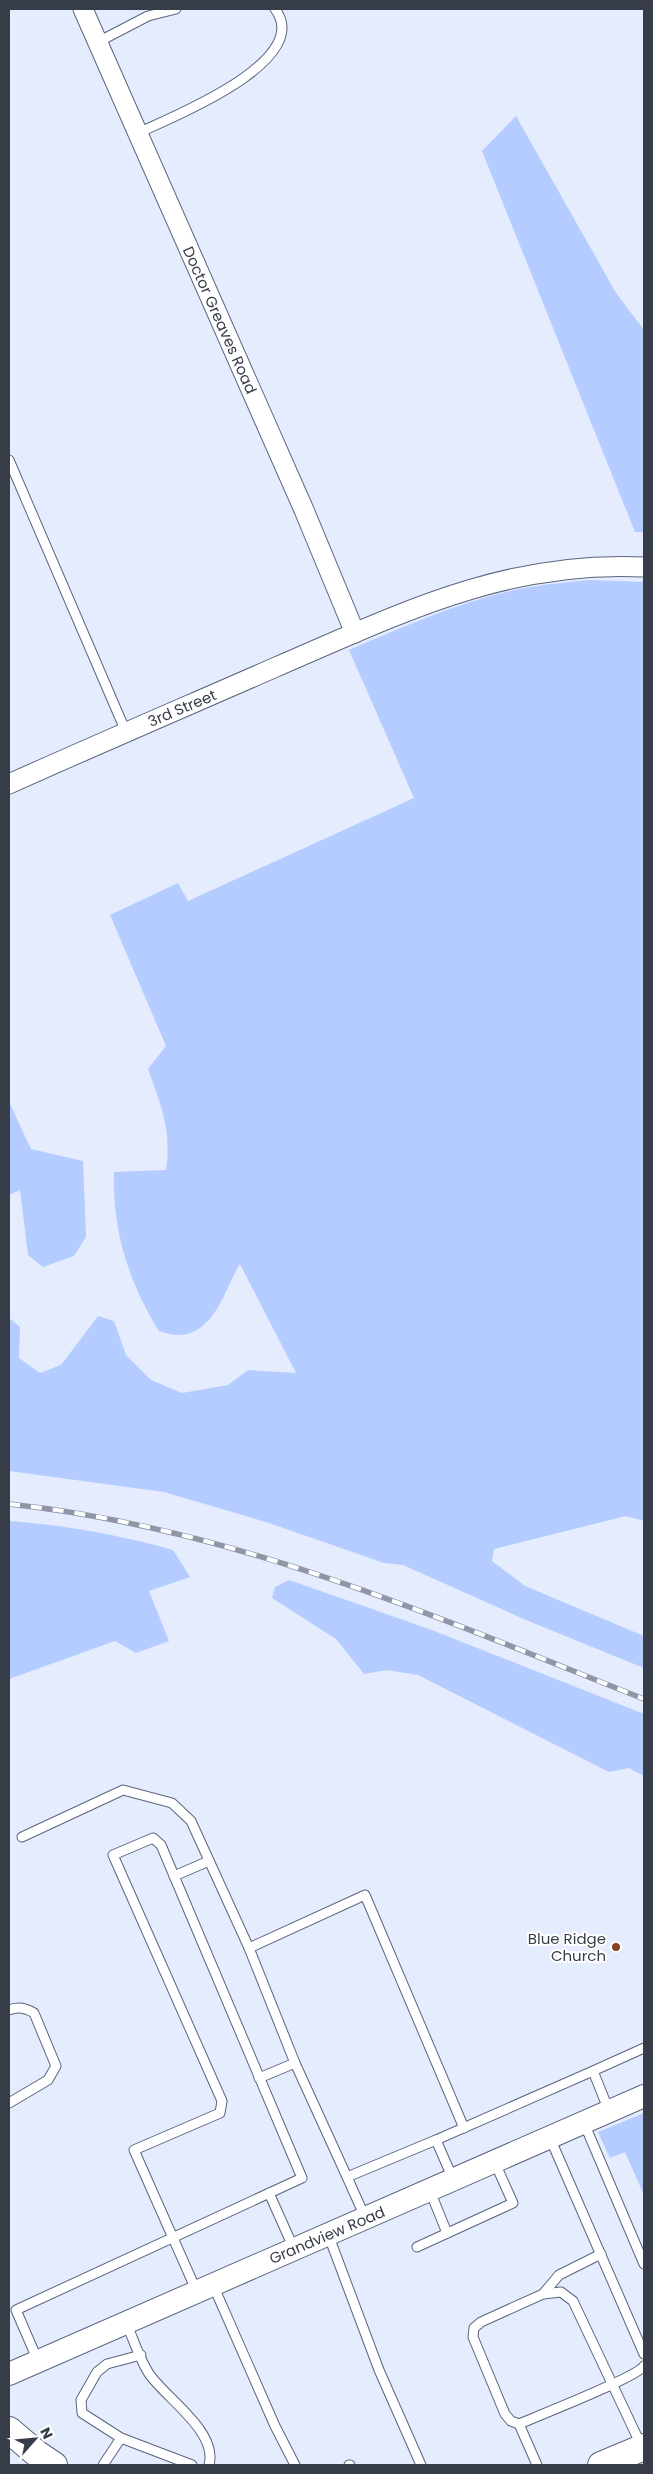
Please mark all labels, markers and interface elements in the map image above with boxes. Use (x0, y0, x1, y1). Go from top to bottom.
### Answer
street label: Doctor Greaves Road (178, 243, 262, 397)
street label: 3rd Street (145, 684, 219, 732)
place label: Blue Ridge Church (528, 1928, 606, 1966)
marker: Blue Ridge Church (610, 1941, 622, 1953)
street label: Grandview Road (266, 2201, 388, 2269)
north arrow (10, 2414, 60, 2464)
text: N (35, 2424, 58, 2442)

